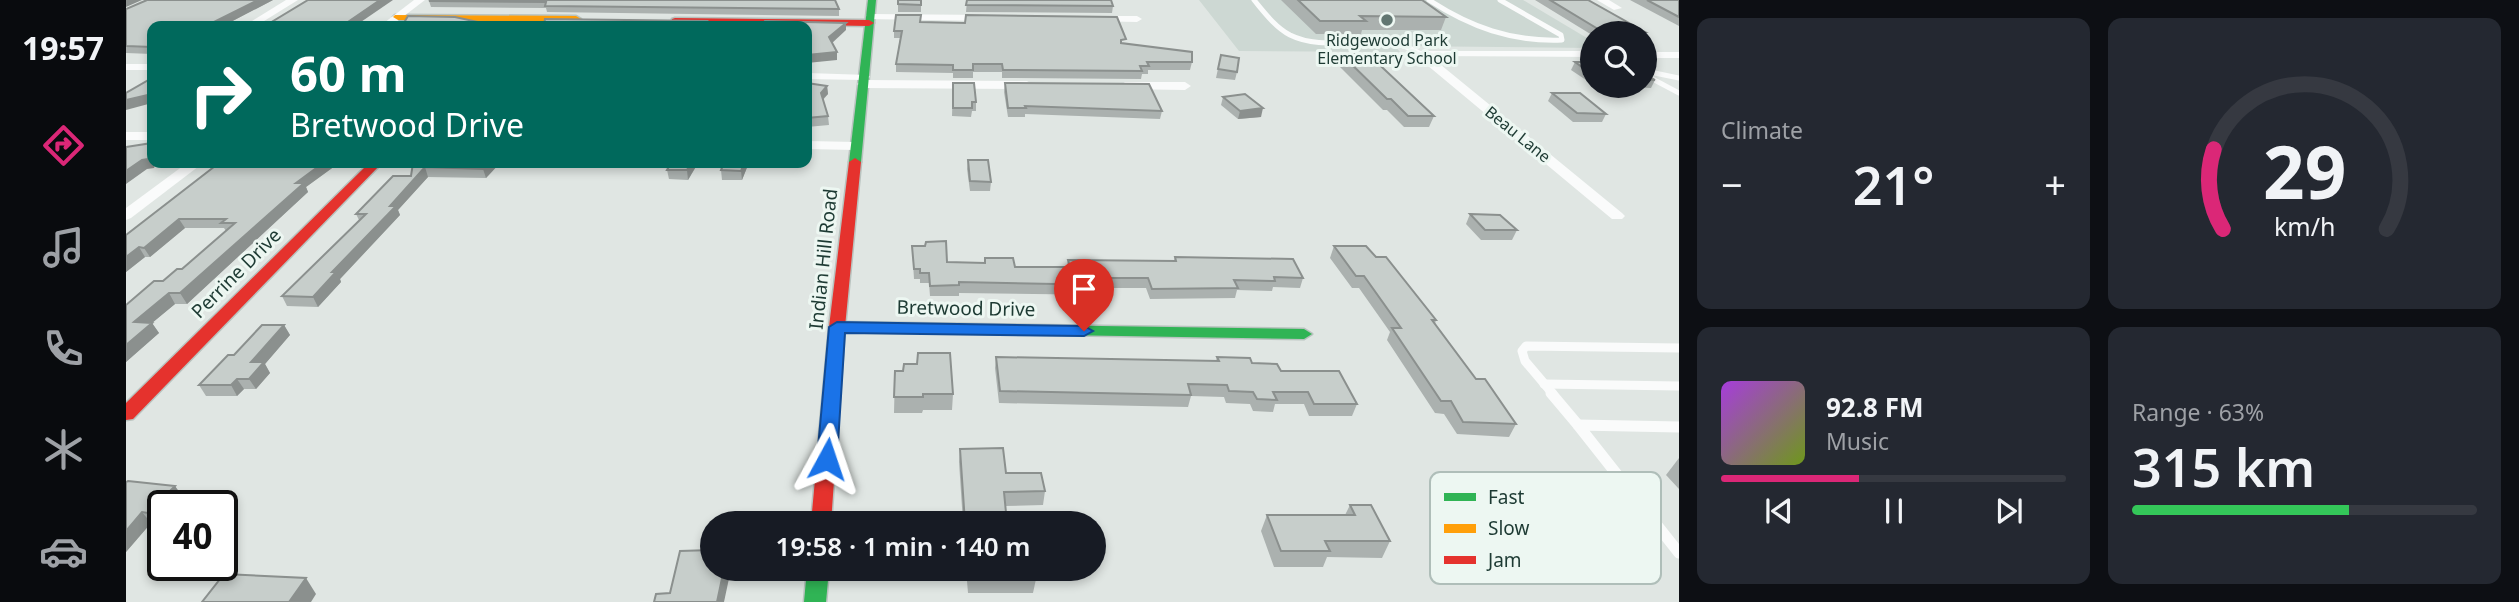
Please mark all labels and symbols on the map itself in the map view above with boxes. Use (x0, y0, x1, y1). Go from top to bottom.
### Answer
marker: Ridgewood Park Elementary School (1379, 12, 1395, 28)
place label: Ridgewood Park Elementary School (1317, 29, 1457, 69)
street label: Beau Lane (1480, 101, 1556, 167)
street label: Indian Hill Road (803, 187, 843, 331)
street label: Perrine Drive (185, 222, 287, 324)
pin (1054, 259, 1114, 331)
street label: Bretwood Drive (896, 294, 1036, 322)
position arrow (790, 422, 864, 496)
legend (1430, 472, 1661, 584)
text: Fast (1488, 484, 1525, 510)
speed limit sign: 40 (147, 490, 238, 581)
text: Slow (1488, 515, 1529, 541)
text: Jam (1486, 547, 1522, 573)

